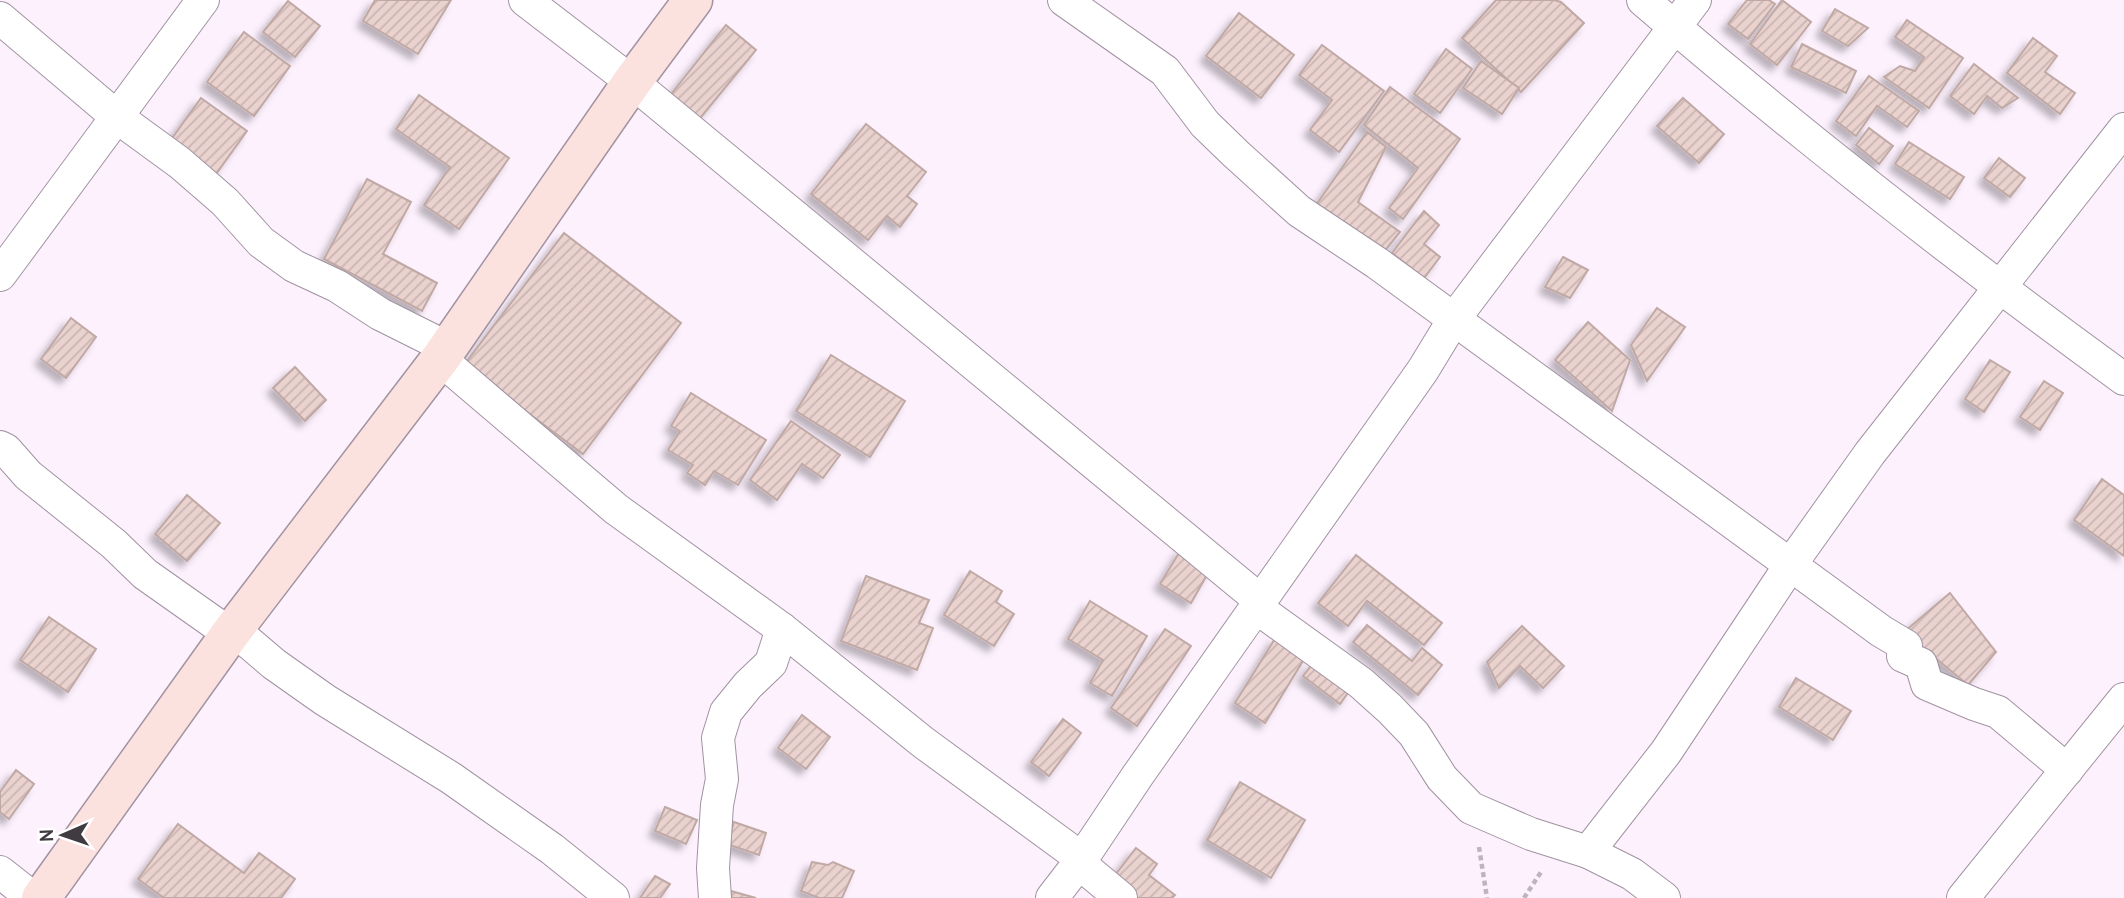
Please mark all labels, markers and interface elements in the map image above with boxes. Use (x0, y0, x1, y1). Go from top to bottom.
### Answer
north arrow (28, 800, 98, 870)
text: N (34, 829, 58, 842)

